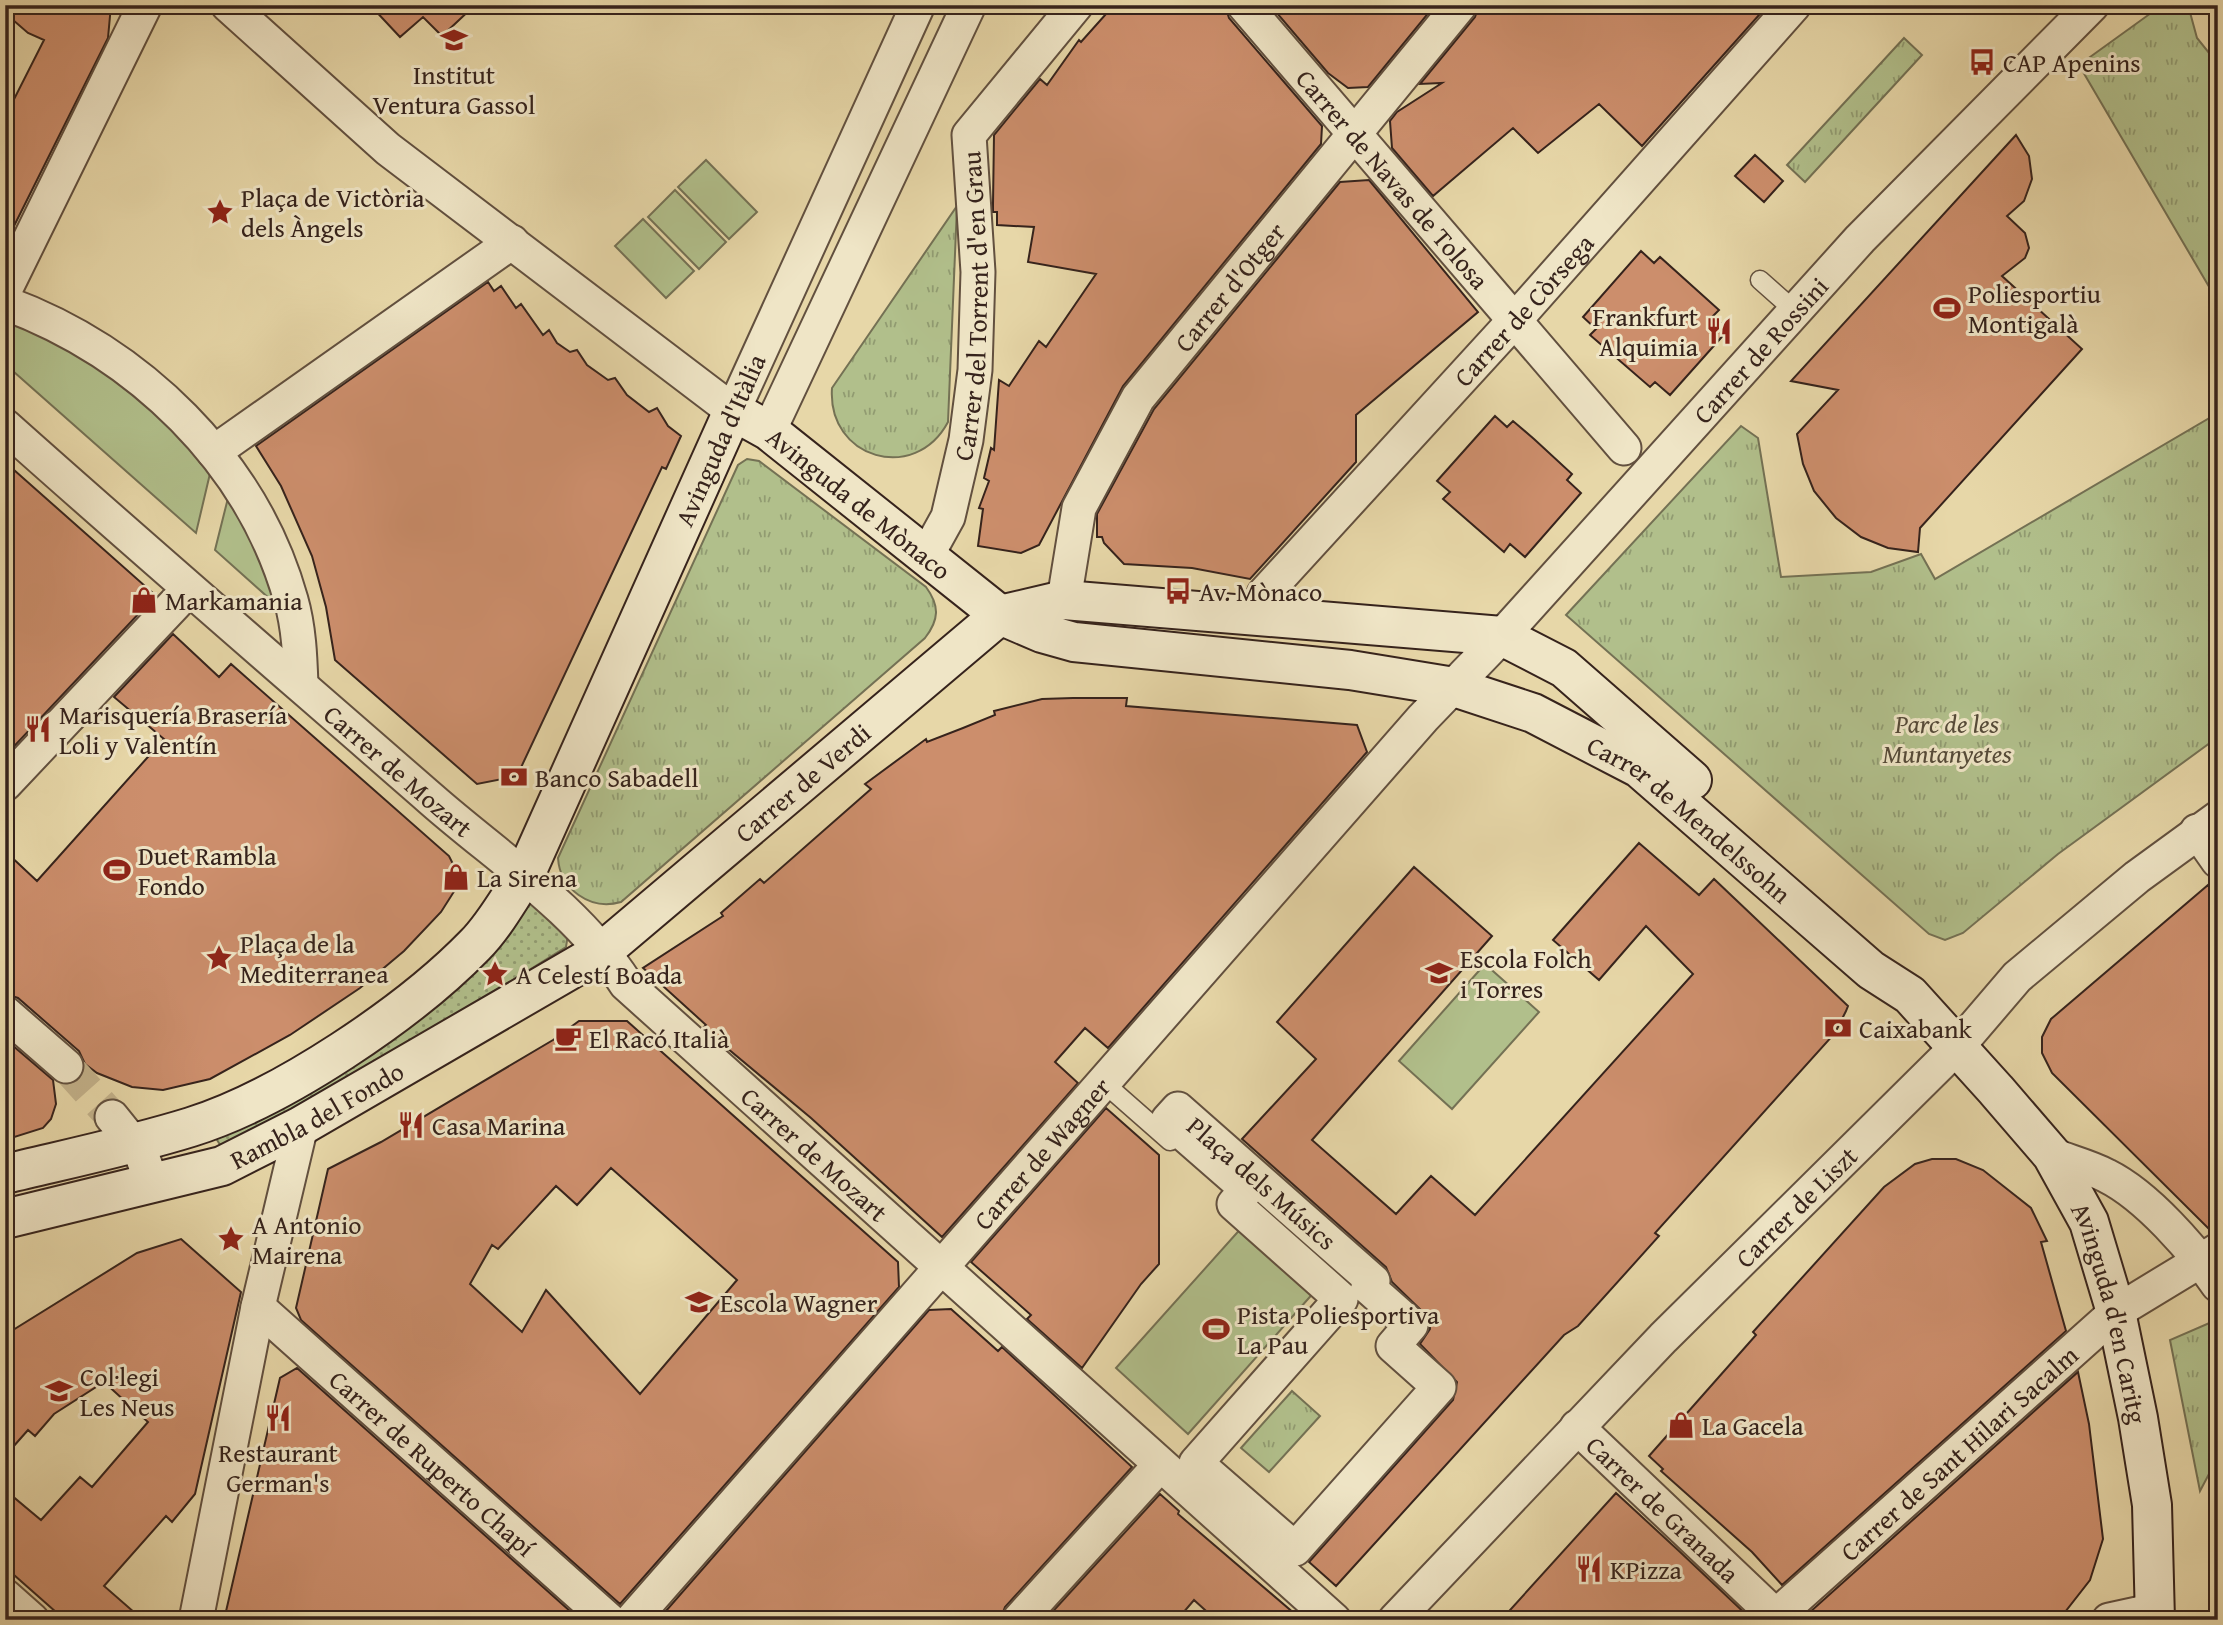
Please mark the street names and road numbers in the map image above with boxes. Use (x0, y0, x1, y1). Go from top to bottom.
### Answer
street label: Carrer de Navas de Tolosa (1287, 60, 1499, 298)
street label: Carrer del Torrent d'en Grau (942, 150, 998, 464)
street label: Carrer d'Otger (1164, 213, 1294, 360)
street label: Carrer de Còrsega (1444, 224, 1603, 395)
street label: Carrer de Rossini (1683, 268, 1837, 432)
street label: Avinguda d'Itàlia (665, 347, 776, 533)
street label: Avinguda de Mònaco (759, 417, 960, 589)
street label: Carrer de Mozart (315, 695, 481, 846)
street label: Carrer de Verdi (726, 713, 879, 851)
street label: Carrer de Mendelssohn (1581, 725, 1801, 912)
street label: Rambla del Fondo (223, 1051, 411, 1178)
street label: Carrer de Wagner (964, 1068, 1120, 1238)
street label: Carrer de Mozart (733, 1077, 897, 1230)
street label: Plaça dels Músics (1178, 1107, 1346, 1259)
street label: Carrer de Liszt (1726, 1137, 1866, 1276)
street label: Avinguda d'en Caritg (2062, 1194, 2158, 1427)
street label: Carrer de Sant Hilari Sacalm (1831, 1336, 2086, 1570)
street label: Carrer de Ruperto Chapí (321, 1360, 545, 1566)
street label: Carrer de Granada (1578, 1426, 1749, 1592)

